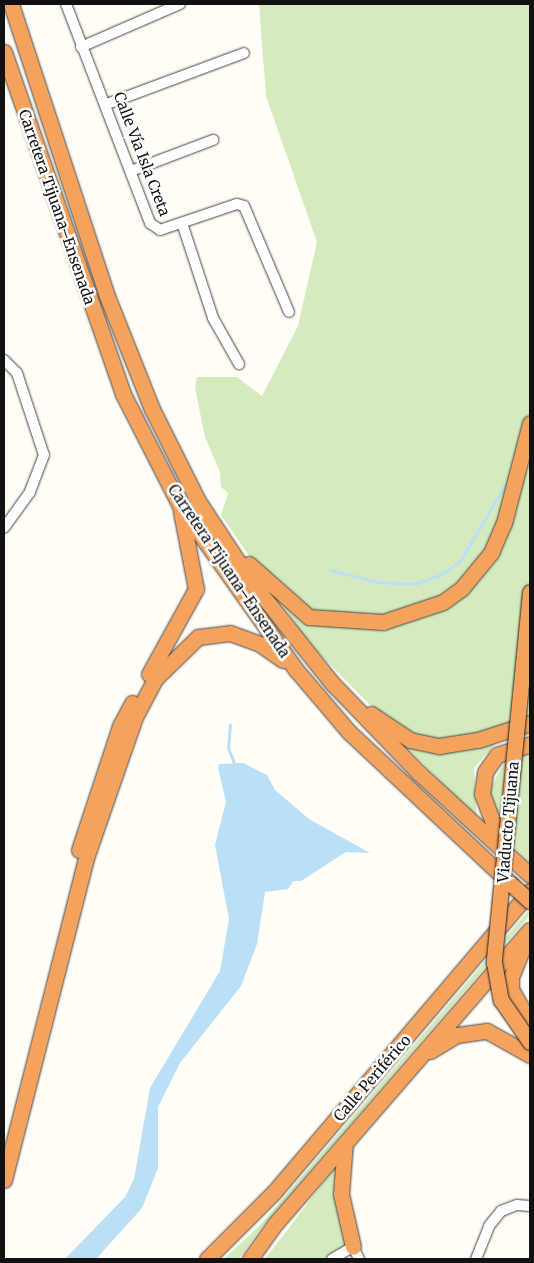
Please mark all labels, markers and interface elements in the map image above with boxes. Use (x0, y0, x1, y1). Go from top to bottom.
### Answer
street label: Calle Vía Isla Creta (110, 89, 174, 219)
street label: Carretera Tijuana–Ensenada (15, 107, 99, 307)
street label: Carretera Tijuana–Ensenada (164, 481, 294, 661)
street label: Viaducto Tijuana (494, 761, 522, 883)
street label: Calle Periférico (330, 1031, 414, 1125)

